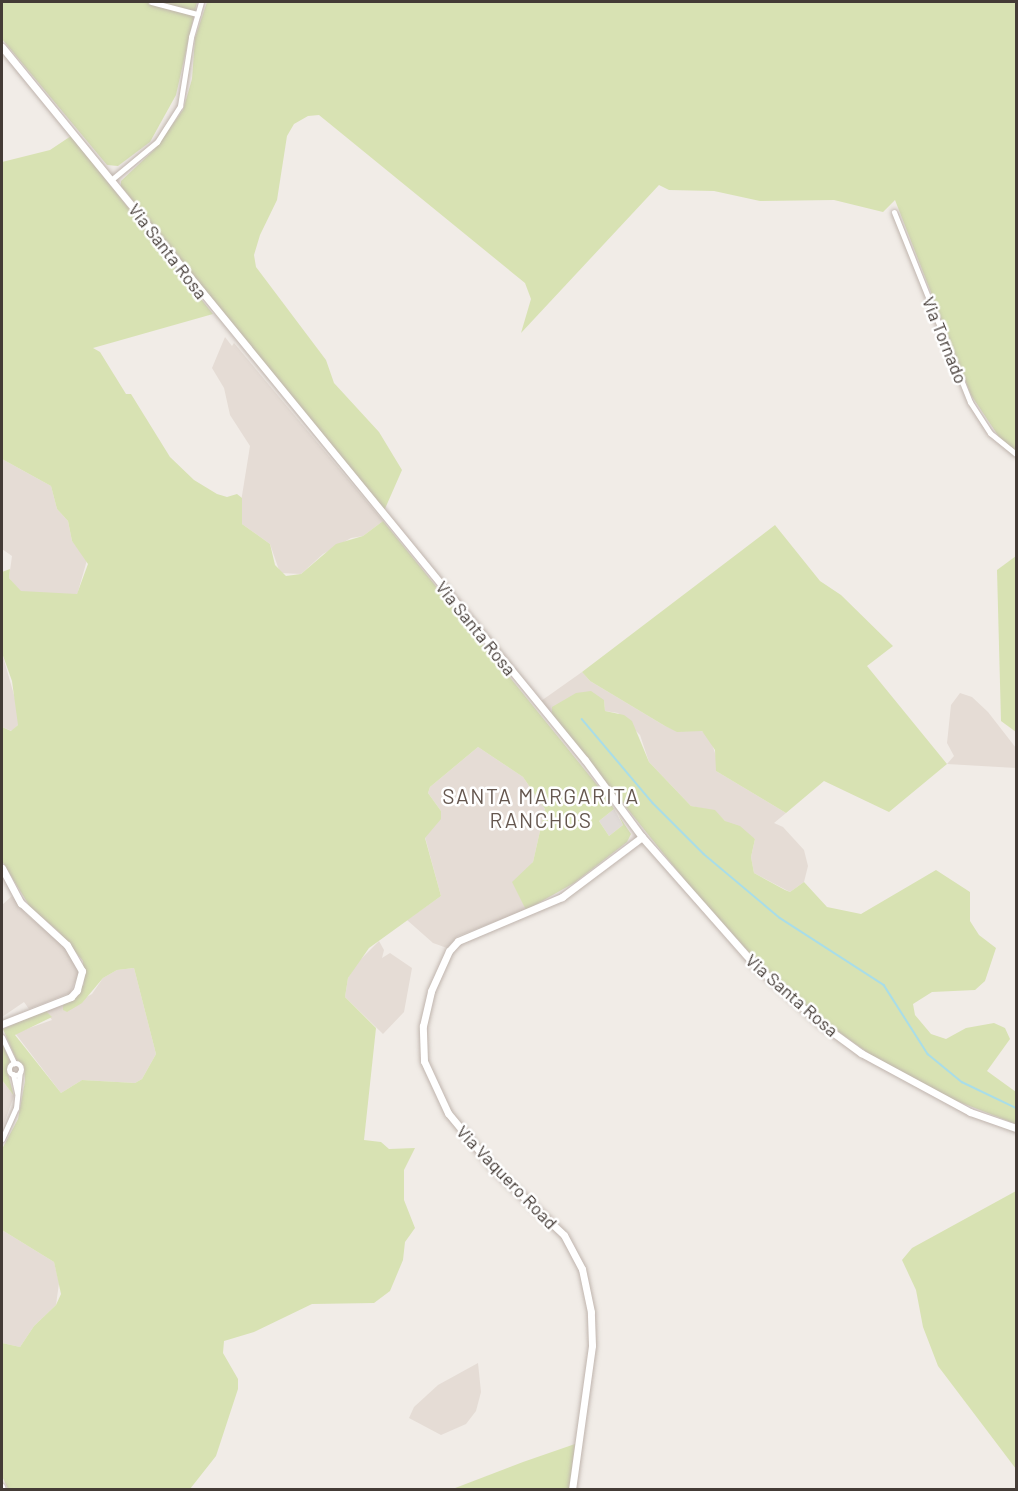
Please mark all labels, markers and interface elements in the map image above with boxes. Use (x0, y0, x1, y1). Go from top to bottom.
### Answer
street label: Via Santa Rosa (124, 199, 212, 303)
street label: Via Tornado (918, 293, 972, 387)
street label: Via Santa Rosa (431, 576, 521, 680)
district label: SANTA MARGARITA RANCHOS (442, 783, 640, 833)
street label: Via Santa Rosa (741, 949, 843, 1041)
street label: Via Vaquero Road (452, 1121, 562, 1233)

